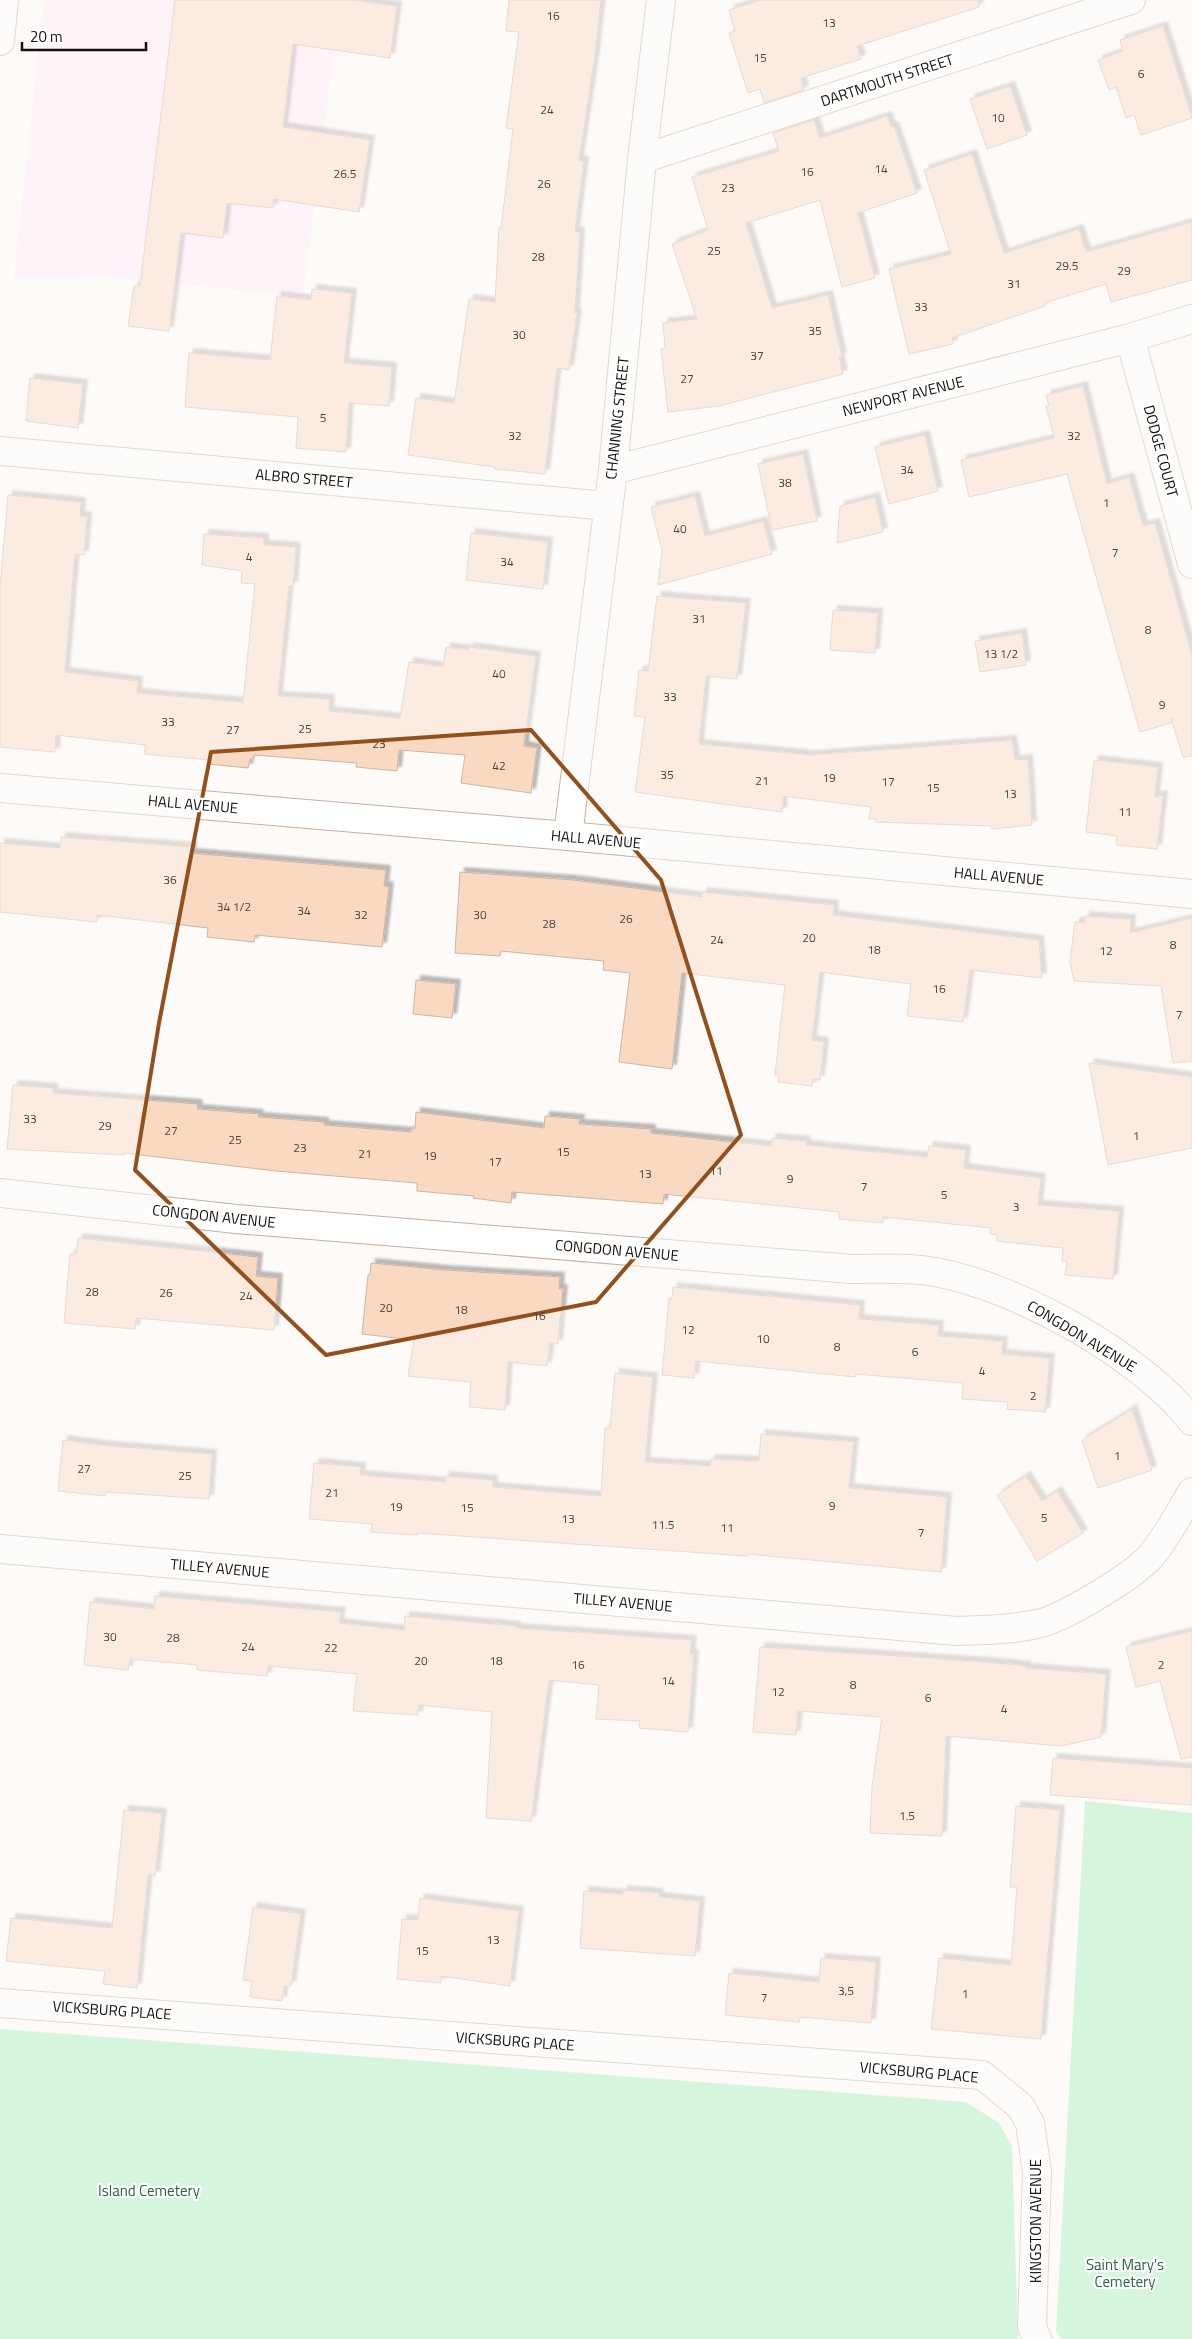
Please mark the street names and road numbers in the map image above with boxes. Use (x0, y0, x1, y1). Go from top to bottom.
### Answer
street label: DARTMOUTH STREET (818, 48, 957, 112)
street label: CHANNING STREET (599, 355, 635, 481)
street label: NEWPORT AVENUE (840, 370, 966, 422)
street label: DODGE COURT (1138, 402, 1184, 500)
street label: ALBRO STREET (254, 462, 354, 494)
street label: HALL AVENUE (147, 789, 239, 819)
street label: HALL AVENUE (550, 824, 642, 854)
street label: HALL AVENUE (953, 861, 1045, 891)
street label: CONGDON AVENUE (151, 1198, 277, 1234)
street label: CONGDON AVENUE (554, 1233, 680, 1267)
street label: CONGDON AVENUE (1023, 1294, 1141, 1378)
street label: TILLEY AVENUE (170, 1552, 270, 1584)
street label: TILLEY AVENUE (573, 1586, 673, 1618)
street label: VICKSBURG PLACE (52, 1994, 172, 2026)
street label: VICKSBURG PLACE (455, 2025, 575, 2057)
street label: VICKSBURG PLACE (859, 2055, 979, 2089)
street label: KINGSTON AVENUE (1024, 2159, 1047, 2283)

